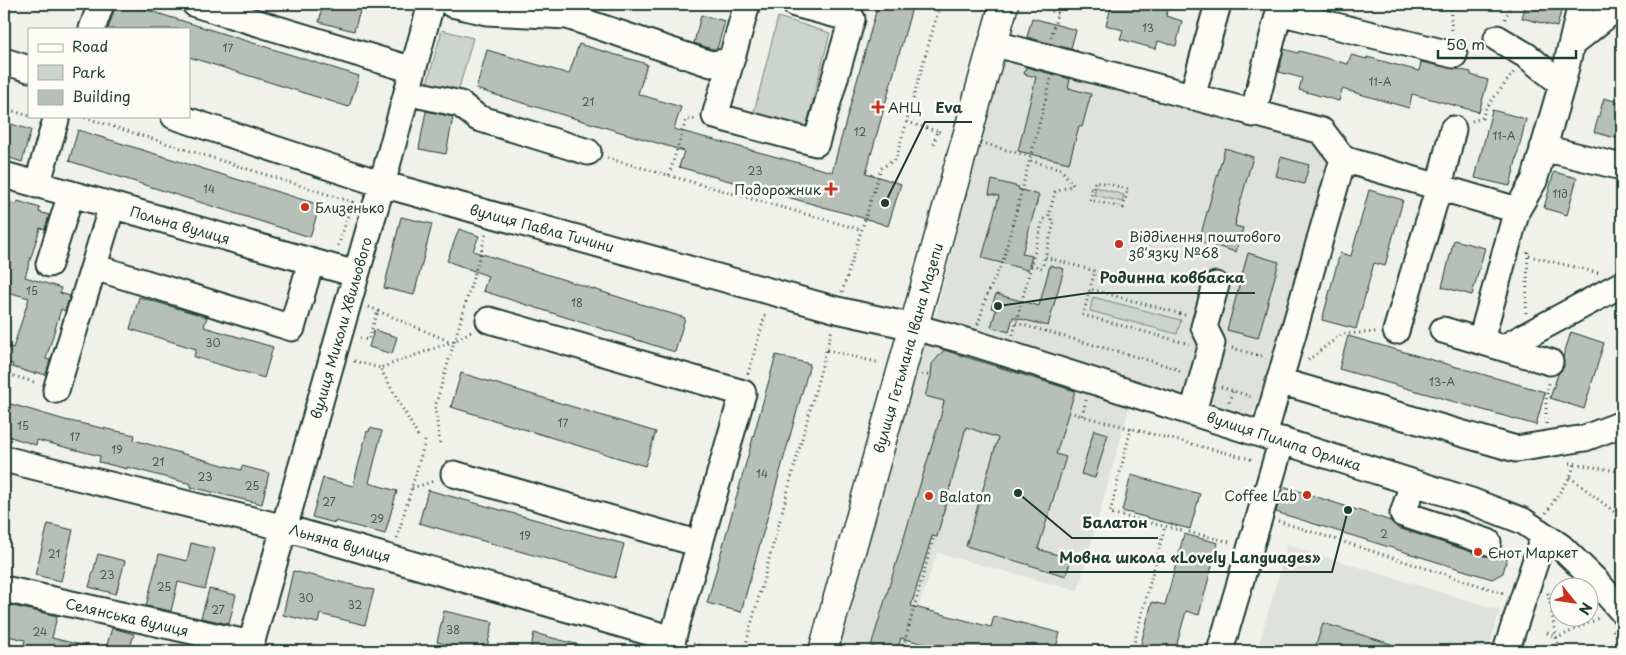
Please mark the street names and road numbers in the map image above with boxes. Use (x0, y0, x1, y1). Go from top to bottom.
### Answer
street label: вулиця Павла Тичини (467, 199, 617, 257)
street label: Польна вулиця (128, 201, 232, 249)
street label: вулиця Миколи Хвильового (305, 234, 377, 421)
street label: вулиця Гетьмана Івана Мазепи (868, 240, 948, 456)
street label: вулиця Пилипа Орлика (1204, 406, 1364, 476)
street label: Льняна вулиця (287, 518, 393, 568)
street label: Селянська вулиця (63, 593, 191, 641)

